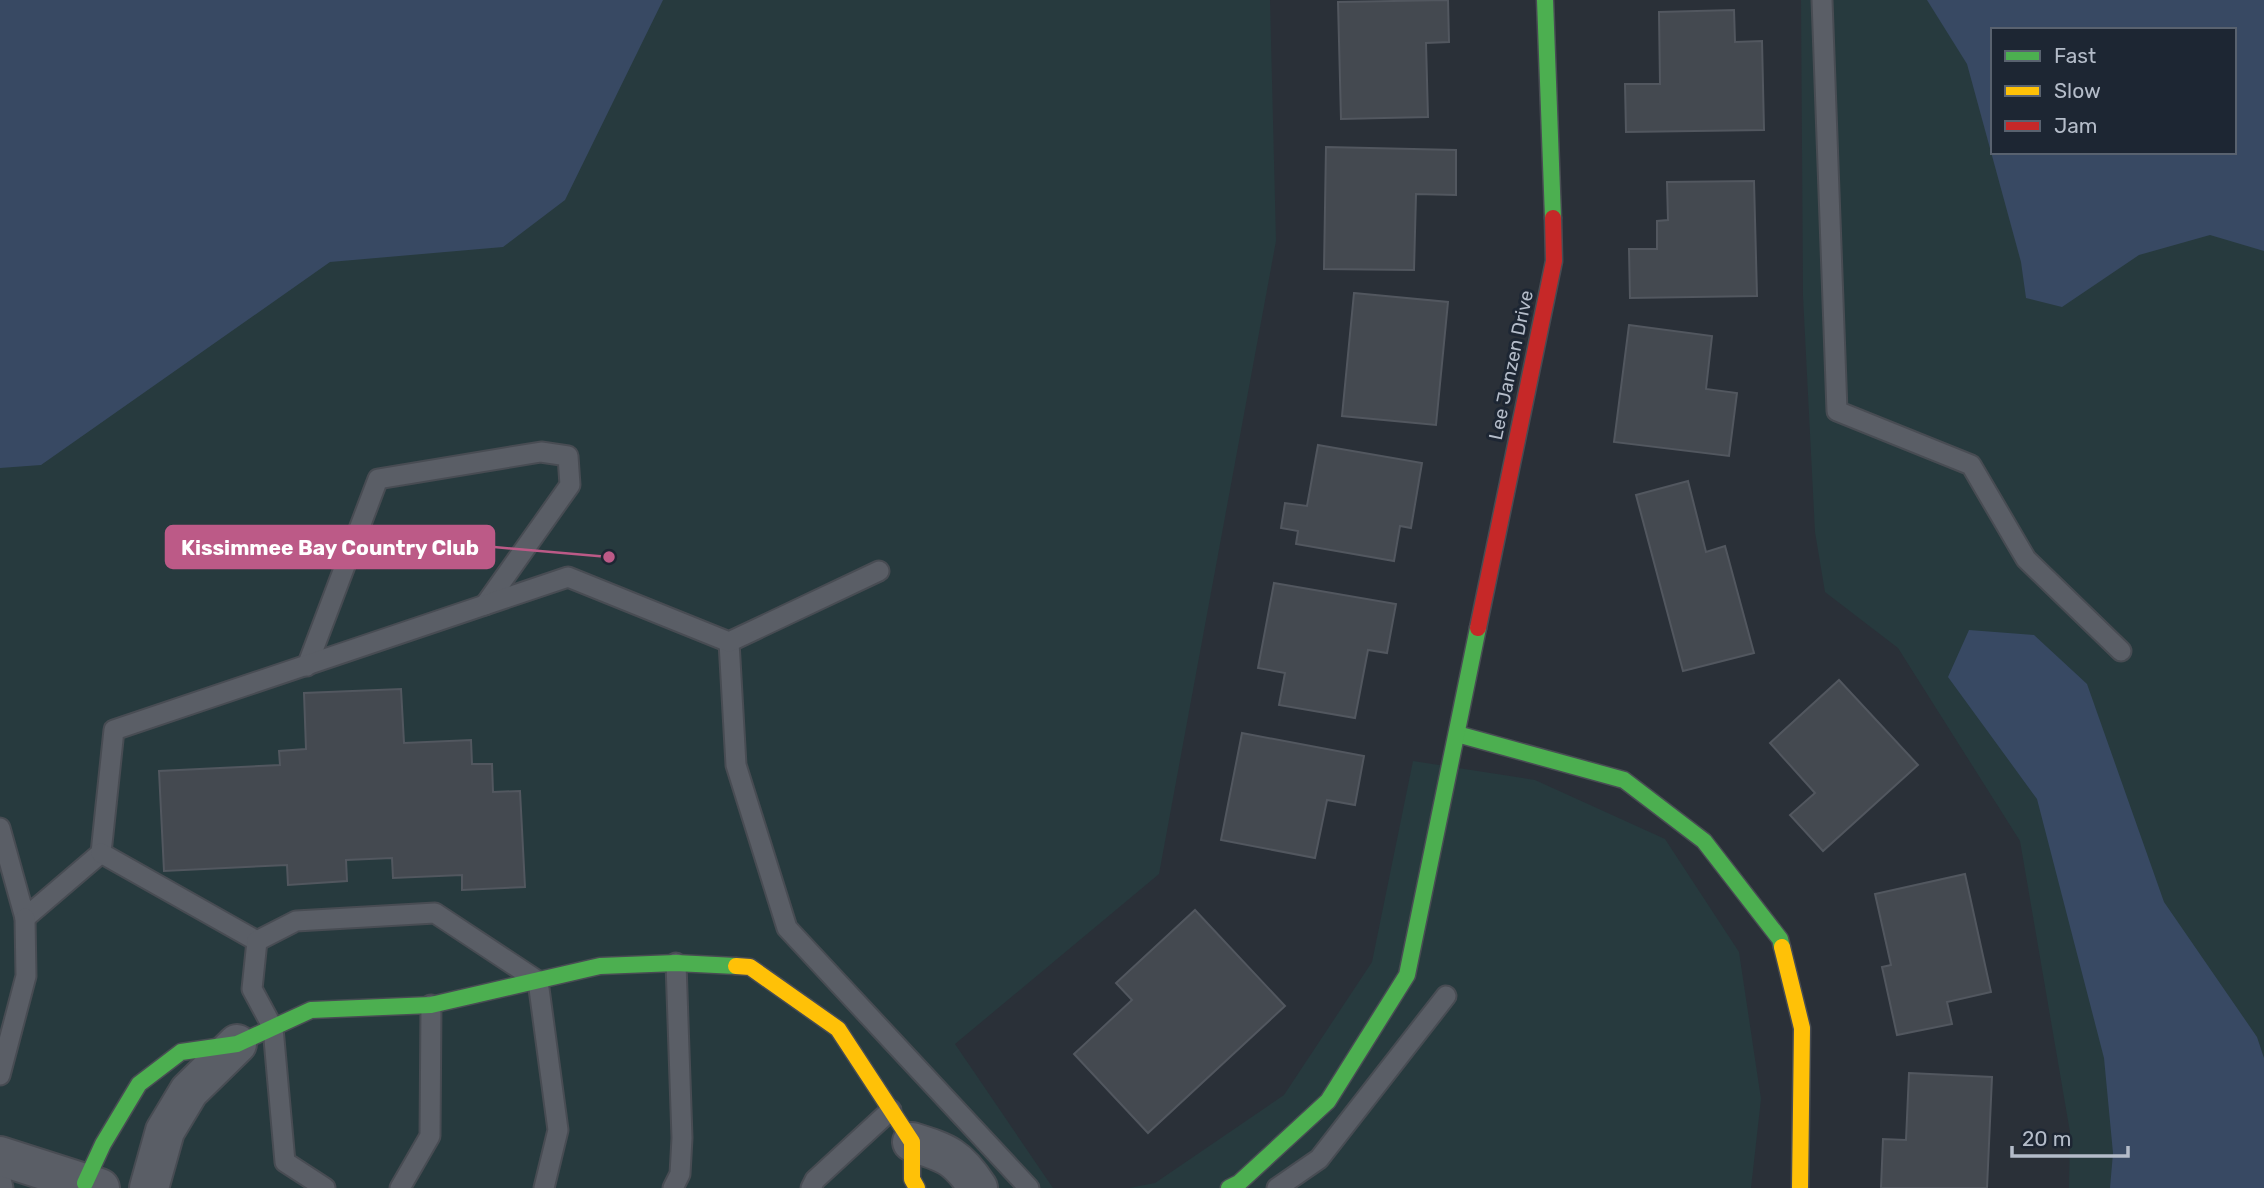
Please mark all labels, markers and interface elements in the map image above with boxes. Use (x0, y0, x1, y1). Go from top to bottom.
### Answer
legend (1991, 28, 2236, 154)
text: Fast (2054, 43, 2096, 68)
text: Slow (2054, 78, 2101, 103)
text: Jam (2054, 113, 2098, 138)
street label: Lee Janzen Drive (1484, 288, 1538, 442)
callout: Kissimmee Bay Country Club (166, 526, 494, 568)
text: Kissimmee Bay Country Club (181, 535, 479, 560)
scale bar (2012, 1114, 2128, 1158)
text: 20 m (2022, 1126, 2071, 1151)

